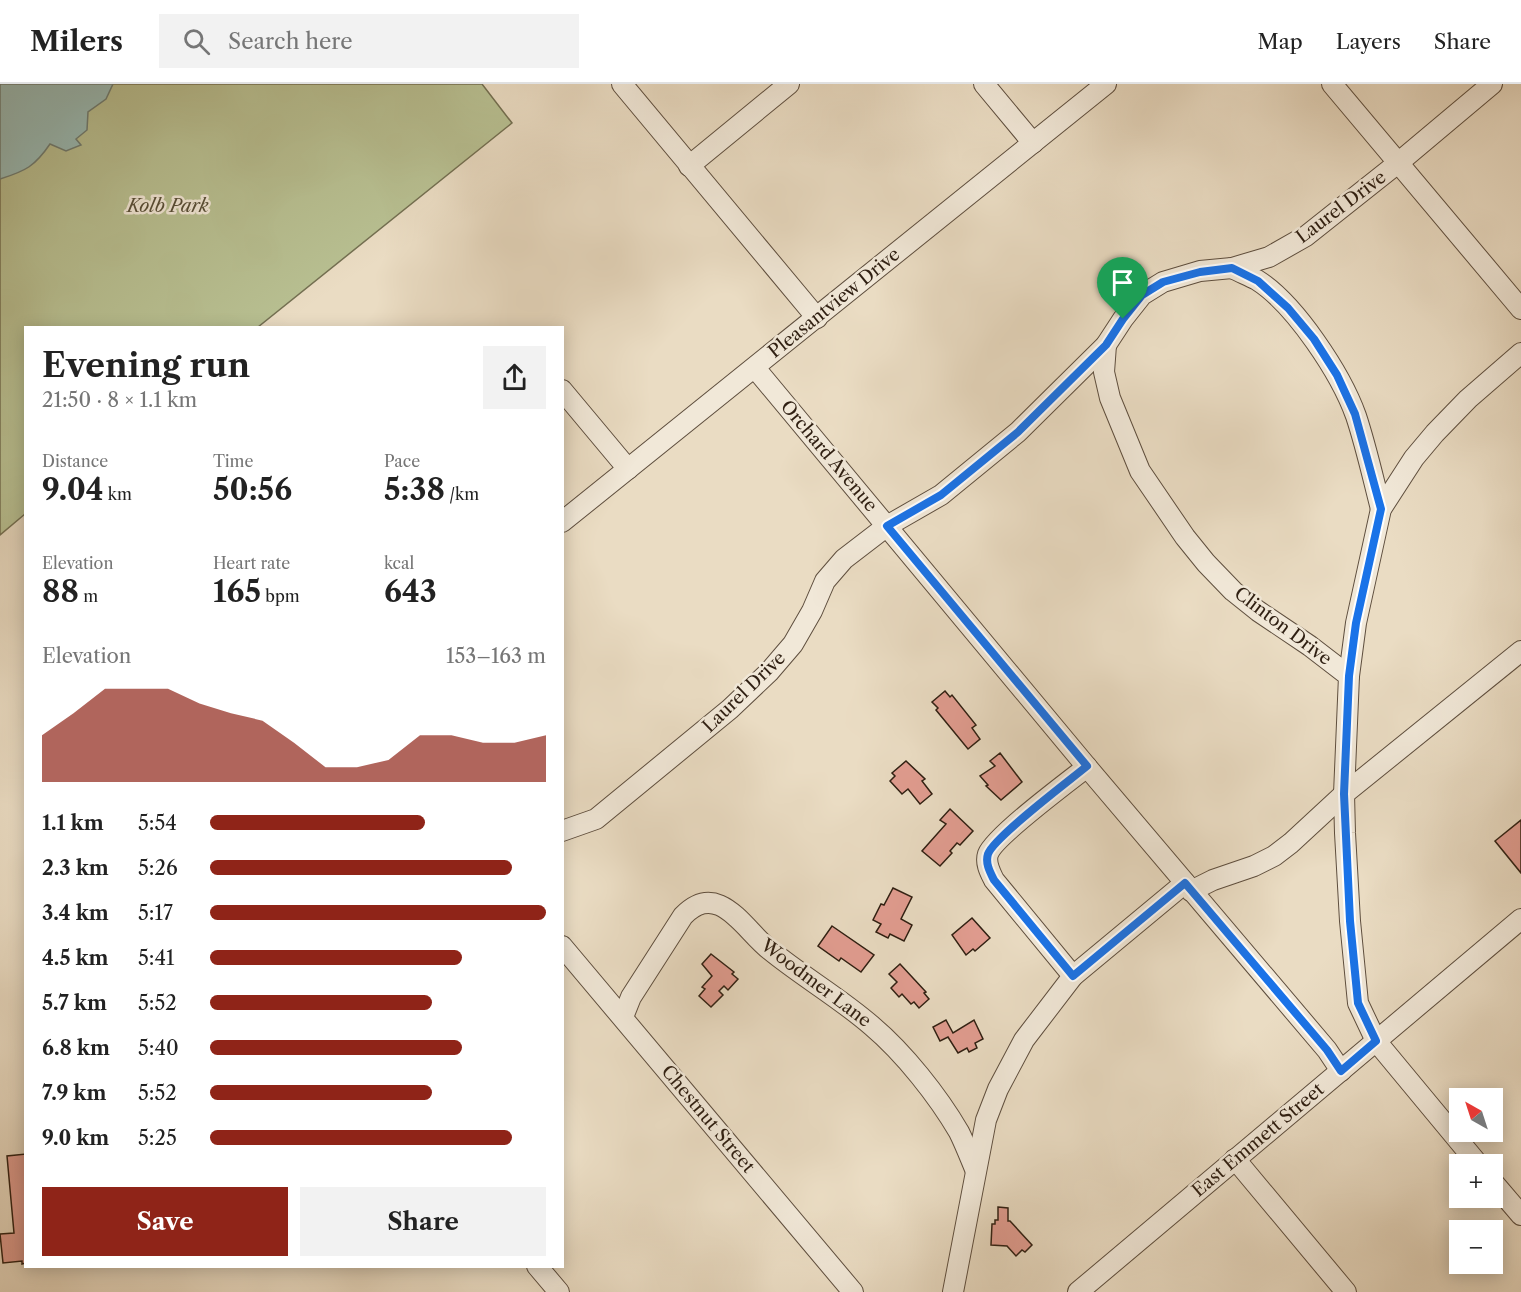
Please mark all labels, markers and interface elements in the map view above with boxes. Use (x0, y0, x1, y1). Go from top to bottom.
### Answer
search box (159, 14, 579, 68)
text: Milers (30, 24, 123, 58)
icon: search (180, 25, 213, 58)
text: Search here (228, 28, 353, 55)
text: Map (1258, 29, 1303, 54)
text: Layers (1336, 29, 1401, 54)
text: Share (1434, 29, 1491, 54)
street label: Laurel Drive (1292, 166, 1390, 248)
park label: Kolb Park (125, 195, 209, 217)
street label: Pleasantview Drive (764, 243, 904, 363)
pin (1097, 257, 1148, 319)
icon: arrive (1106, 266, 1139, 299)
text: Evening run (42, 345, 250, 386)
button: share (483, 346, 546, 409)
text: 21:50 · 8 × 1.1 km (42, 388, 197, 412)
street label: Orchard Avenue (776, 396, 882, 516)
text: Distance (42, 451, 108, 471)
text: Time (213, 451, 253, 471)
text: Pace (384, 451, 420, 471)
text: 9.04 (42, 471, 104, 508)
text: 50:56 (213, 471, 292, 508)
text: 5:38 (384, 471, 445, 508)
text: km (104, 484, 132, 504)
text: /km (445, 484, 479, 504)
text: Elevation (42, 553, 113, 573)
text: Heart rate (213, 553, 290, 573)
text: kcal (384, 553, 414, 573)
text: 88 (42, 573, 79, 610)
text: 165 (213, 573, 261, 610)
text: 643 (384, 573, 437, 610)
street label: Clinton Drive (1230, 582, 1336, 670)
text: m (79, 586, 98, 606)
text: bpm (261, 586, 300, 606)
text: Elevation (42, 644, 131, 668)
text: 153–163 m (446, 644, 546, 668)
street label: Laurel Drive (698, 647, 790, 737)
text: 1.1 km (42, 811, 104, 835)
text: 5:54 (138, 811, 177, 835)
text: 2.3 km (42, 856, 109, 880)
text: 5:26 (138, 856, 178, 880)
text: 3.4 km (42, 901, 109, 925)
text: 5:17 (138, 901, 173, 925)
street label: Woodmer Lane (756, 934, 876, 1032)
text: 4.5 km (42, 946, 109, 970)
text: 5:41 (138, 946, 174, 970)
text: 5.7 km (42, 991, 107, 1015)
text: 5:52 (138, 991, 177, 1015)
text: 6.8 km (42, 1036, 110, 1060)
text: 5:40 (138, 1036, 179, 1060)
street label: Chestnut Street (657, 1061, 760, 1178)
street label: East Emmett Street (1188, 1078, 1329, 1202)
text: 7.9 km (42, 1081, 106, 1105)
text: 5:52 (138, 1081, 177, 1105)
north arrow (1449, 1088, 1503, 1142)
map controls (1449, 1088, 1503, 1274)
text: 9.0 km (42, 1126, 109, 1150)
text: 5:25 (138, 1126, 177, 1150)
button: + (1449, 1154, 1503, 1208)
button: Save (42, 1187, 288, 1256)
button: Share (300, 1187, 546, 1256)
button: − (1449, 1220, 1503, 1274)

